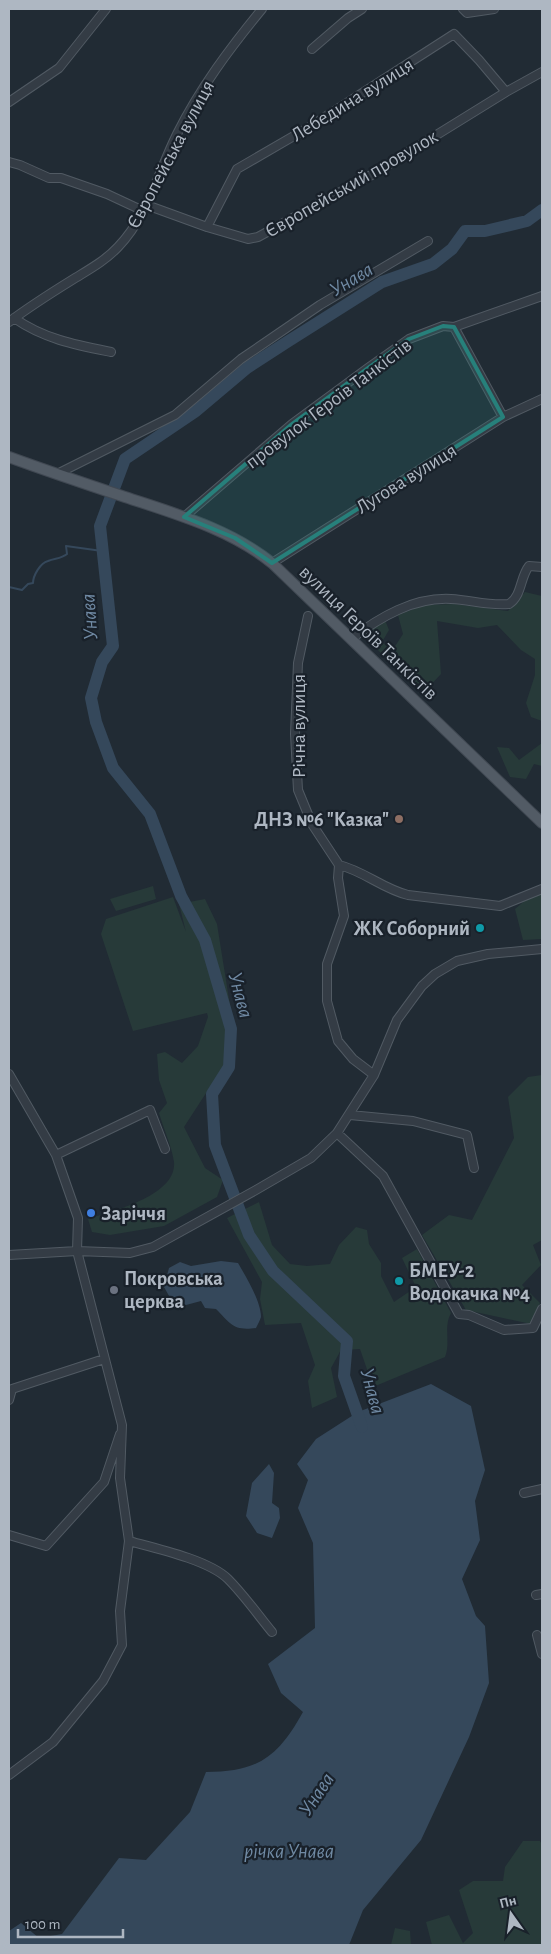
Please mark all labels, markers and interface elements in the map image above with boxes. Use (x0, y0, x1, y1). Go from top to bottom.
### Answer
street label: Лебедина вулиця (288, 54, 417, 145)
street label: Європейська вулиця (123, 77, 218, 232)
street label: Європейський провулок (262, 126, 441, 241)
water label: Унава (326, 258, 377, 300)
street label: провулок Героїв Танкістів (242, 335, 415, 473)
street label: Лугова вулиця (353, 440, 460, 518)
street label: вулиця Героїв Танкістів (295, 562, 441, 704)
water label: Унава (77, 593, 102, 641)
street label: Річна вулиця (289, 674, 309, 778)
place label: ДНЗ №6 "Казка" (254, 810, 389, 830)
marker: ДНЗ №6 "Казка" (393, 813, 405, 825)
place label: ЖК Соборний (354, 919, 470, 939)
marker: ЖК Соборний (474, 922, 486, 934)
water label: Унава (224, 970, 257, 1020)
place label: Заріччя (101, 1204, 166, 1224)
marker: Заріччя (85, 1207, 97, 1219)
place label: БМЕУ-2 Водокачка №4 (409, 1261, 530, 1304)
place label: Покровська церква (124, 1269, 223, 1312)
marker: БМЕУ-2 Водокачка №4 (393, 1275, 405, 1287)
marker: Покровська церква (108, 1284, 120, 1296)
water label: Унава (356, 1366, 389, 1416)
water label: Унава (295, 1769, 338, 1819)
water label: річка Унава (244, 1841, 334, 1863)
north arrow (486, 1889, 536, 1939)
text: Пн (498, 1893, 518, 1911)
scale bar (18, 1906, 122, 1938)
text: 100 m (25, 1917, 60, 1932)

